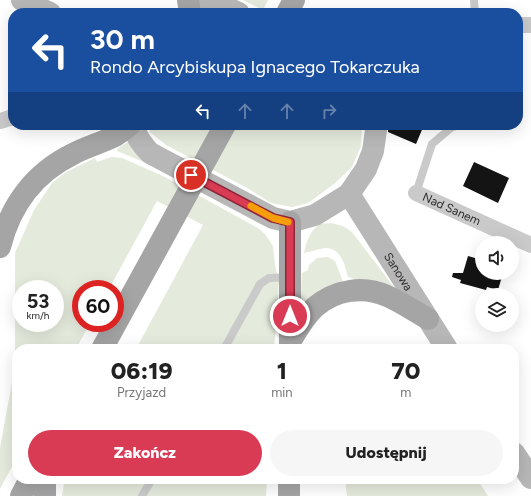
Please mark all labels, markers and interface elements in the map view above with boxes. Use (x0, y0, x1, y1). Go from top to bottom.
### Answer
text: 30 m (90, 22, 155, 56)
icon: left (24, 24, 76, 76)
text: Rondo Arcybiskupa Ignacego Tokarczuka (90, 56, 420, 78)
icon: left (192, 100, 214, 122)
icon: ahead (234, 100, 256, 122)
icon: ahead (276, 100, 298, 122)
icon: right (318, 100, 340, 122)
pin (174, 158, 208, 192)
icon: arrive (180, 164, 202, 186)
street label: Nad Sanem (420, 190, 483, 228)
map controls (475, 236, 519, 332)
button: sound (475, 236, 519, 280)
street label: Sanowa (381, 250, 415, 293)
speed limit sign: 60 (72, 280, 124, 332)
button: layers (475, 288, 519, 332)
text: 53 (27, 289, 49, 313)
position arrow (269, 295, 311, 337)
text: km/h (27, 309, 49, 322)
text: 06:19 (111, 356, 172, 385)
text: 1 (277, 356, 287, 385)
text: 70 (391, 356, 420, 385)
text: Przyjazd (117, 385, 166, 400)
text: min (271, 385, 292, 400)
text: m (400, 385, 411, 400)
button: Zakończ (28, 430, 262, 476)
button: Udostępnij (270, 430, 503, 476)

